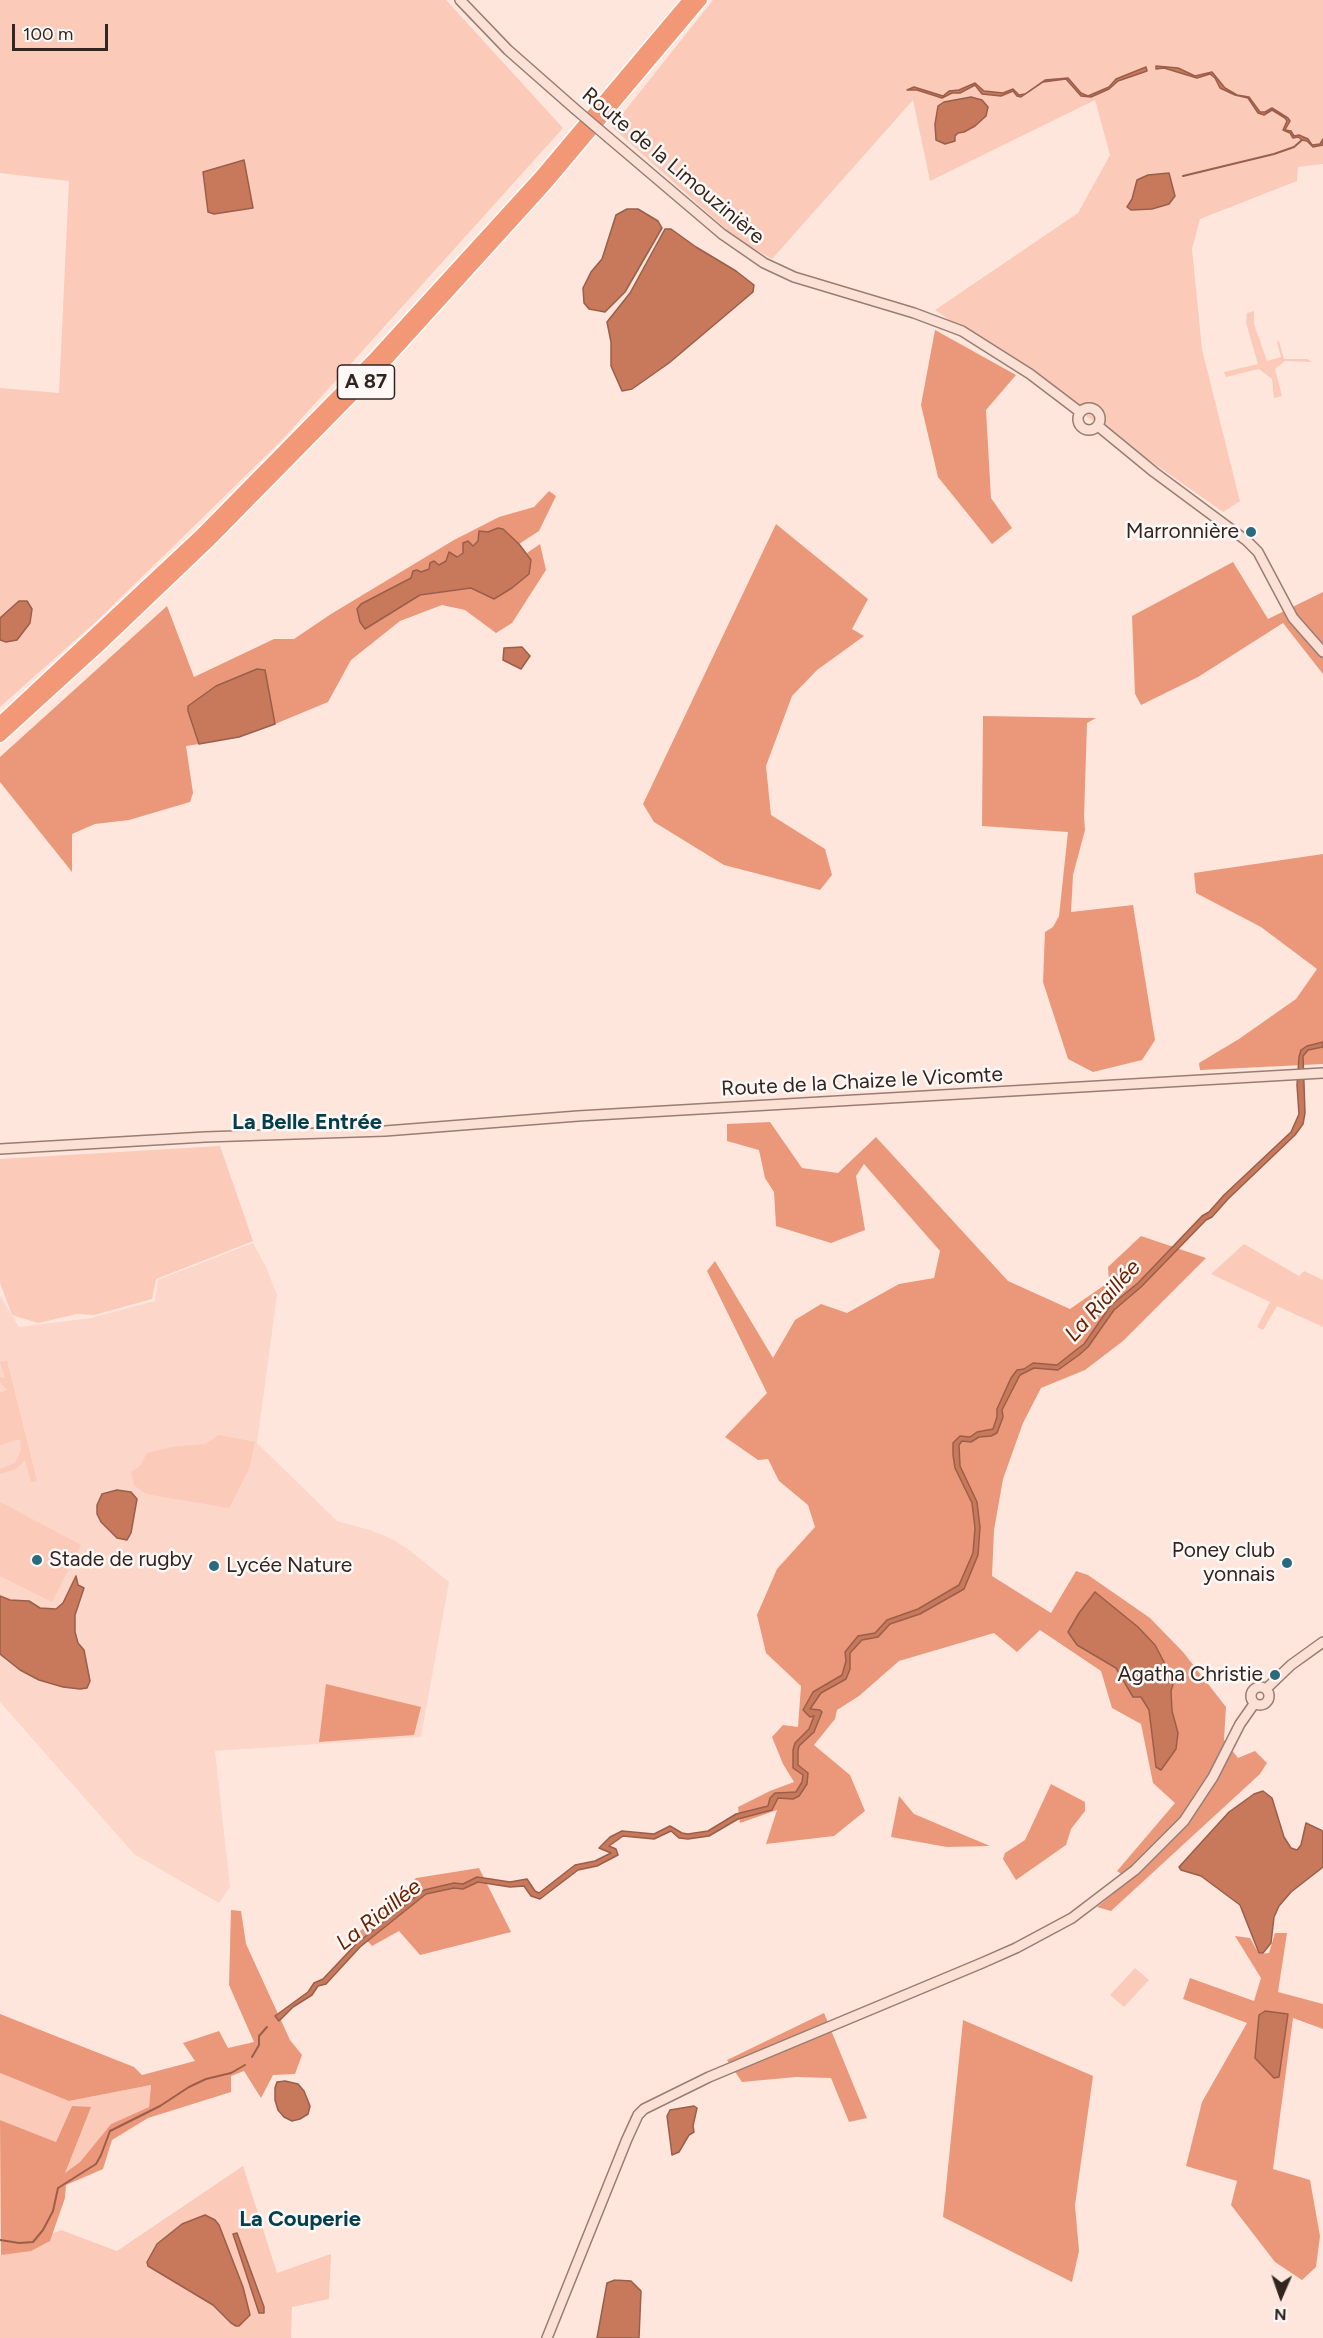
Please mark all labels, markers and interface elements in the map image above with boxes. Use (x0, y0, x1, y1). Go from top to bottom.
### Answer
scale bar (15, 12, 111, 50)
text: 100 m (23, 23, 73, 45)
street label: Route de la Limouzinière (577, 82, 769, 250)
road number: A 87 (338, 365, 394, 399)
place label: Marronnière (1126, 519, 1239, 545)
marker: Marronnière (1244, 525, 1258, 539)
street label: Route de la Chaize le Vicomte (721, 1062, 1003, 1102)
district label: La Belle Entrée (232, 1110, 382, 1136)
water label: La Riaillée (1060, 1255, 1146, 1347)
place label: Poney club yonnais (1172, 1538, 1275, 1588)
place label: Stade de rugby (49, 1547, 193, 1573)
marker: Stade de rugby (30, 1553, 44, 1567)
place label: Lycée Nature (226, 1553, 352, 1579)
marker: Poney club yonnais (1280, 1556, 1294, 1570)
marker: Lycée Nature (207, 1559, 221, 1573)
place label: Agatha Christie (1117, 1662, 1263, 1688)
marker: Agatha Christie (1268, 1668, 1282, 1682)
water label: La Riaillée (331, 1874, 427, 1956)
district label: La Couperie (239, 2207, 361, 2233)
north arrow (1251, 2266, 1311, 2326)
text: N (1274, 2305, 1287, 2324)

